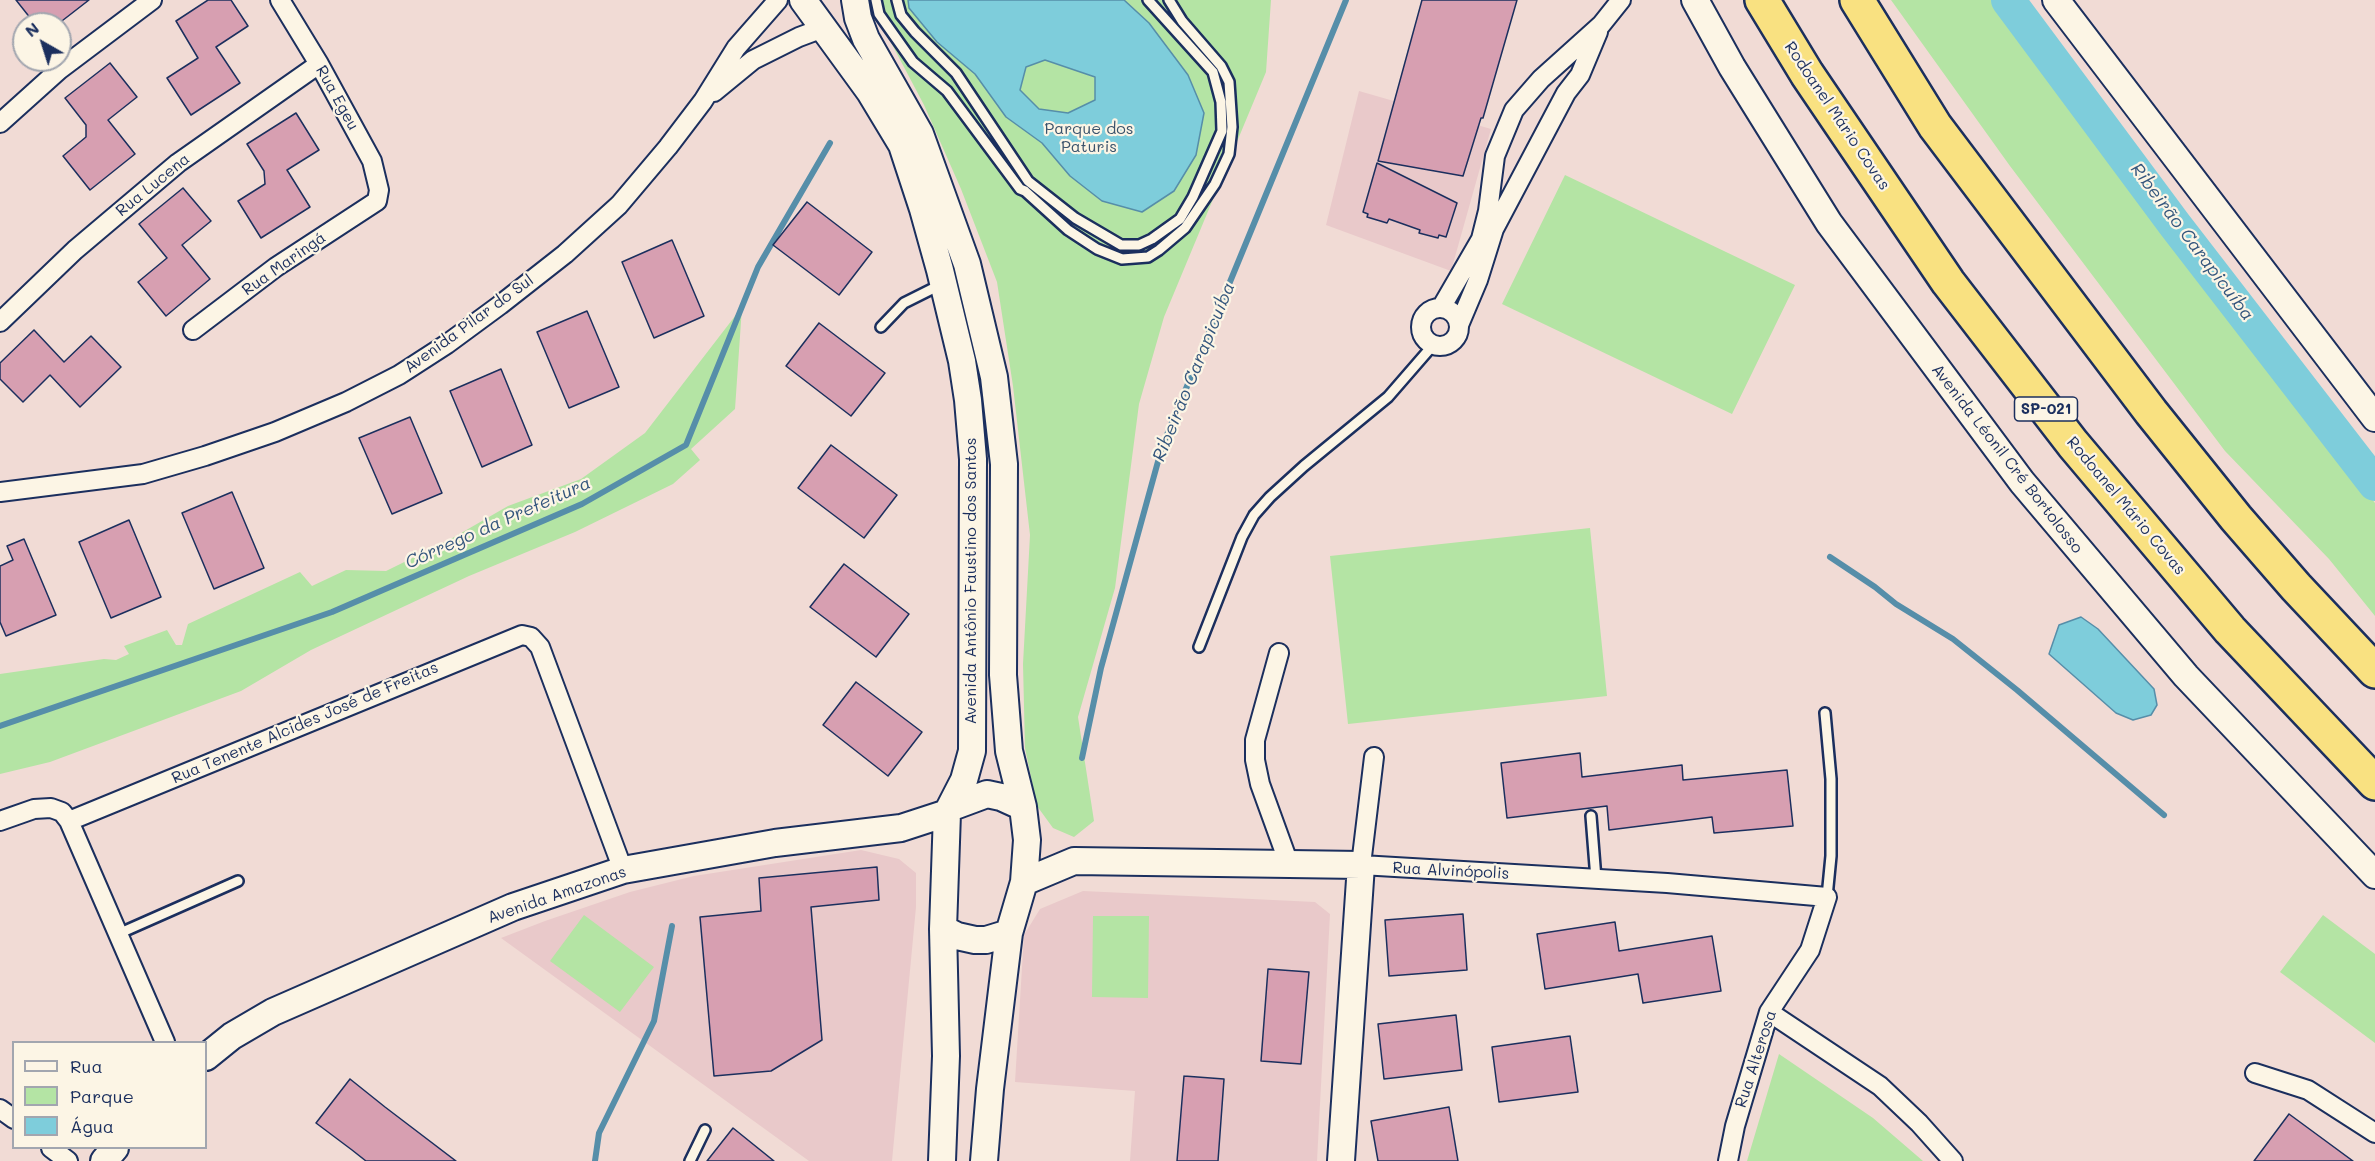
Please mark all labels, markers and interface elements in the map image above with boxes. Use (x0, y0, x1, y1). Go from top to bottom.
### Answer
north arrow (12, 12, 72, 72)
text: N (20, 17, 43, 41)
street label: Rodoanel Mário Covas (1780, 38, 1894, 194)
street label: Rua Egeu (311, 62, 363, 134)
park label: Parque dos Paturis (1044, 119, 1134, 157)
street label: Rua Lucena (112, 149, 194, 221)
water label: Ribeirão Carapicuíba (2126, 159, 2258, 325)
street label: Rua Maringá (238, 228, 330, 300)
street label: Avenida Pilar do Sul (401, 271, 537, 377)
water label: Ribeirão Carapicuíba (1148, 279, 1240, 465)
street label: Avenida Léonil Cré Bortolosso (1927, 361, 2087, 557)
road number: SP-021 (2014, 397, 2078, 421)
street label: Rodoanel Mário Covas (2063, 433, 2189, 579)
street label: Avenida Antônio Faustino dos Santos (961, 437, 981, 725)
water label: Córrego da Prefeitura (402, 472, 594, 574)
street label: Rua Tenente Alcides José de Freitas (169, 658, 441, 788)
street label: Rua Alvinópolis (1392, 858, 1510, 884)
street label: Avenida Amazonas (485, 862, 629, 928)
street label: Rua Alterosa (1731, 1008, 1781, 1110)
legend (12, 1041, 207, 1149)
text: Rua (70, 1054, 103, 1078)
text: Parque (70, 1084, 134, 1108)
text: Água (70, 1114, 114, 1138)

